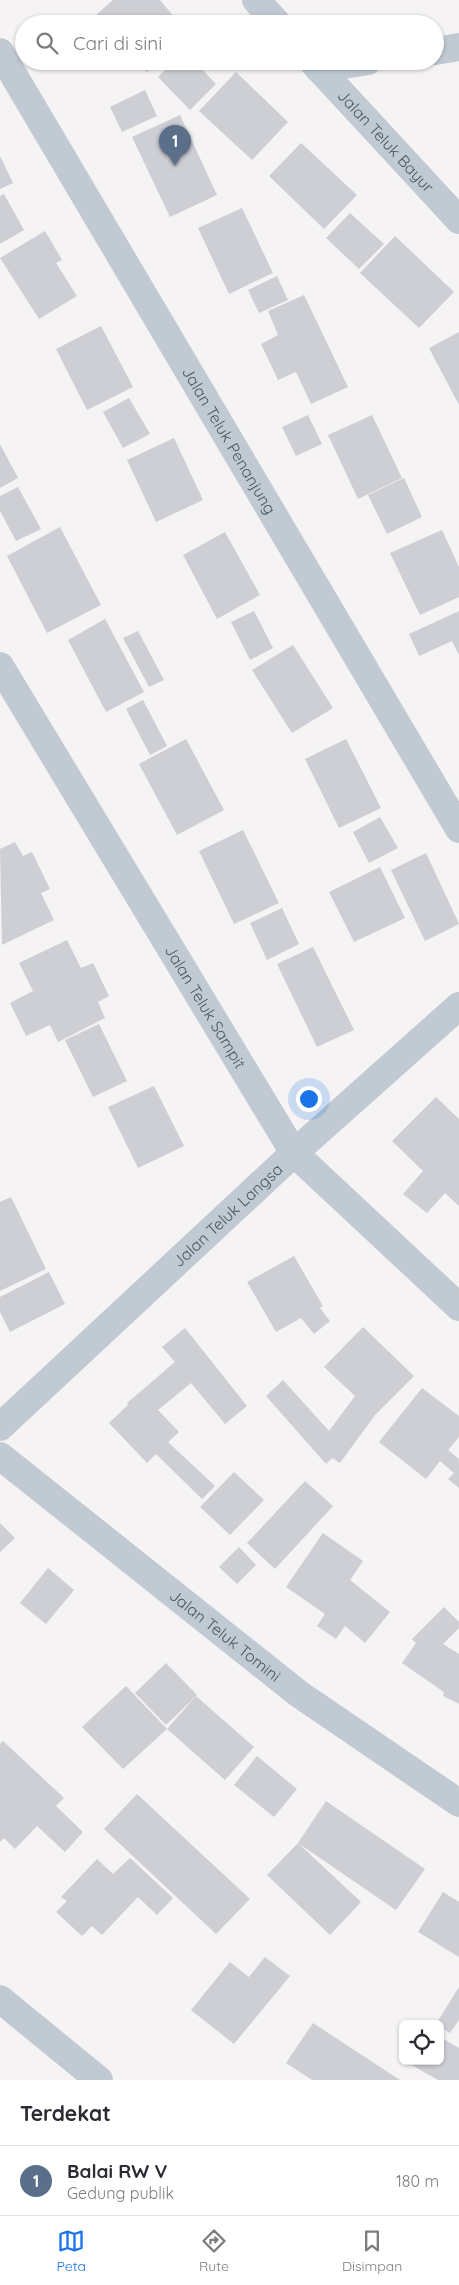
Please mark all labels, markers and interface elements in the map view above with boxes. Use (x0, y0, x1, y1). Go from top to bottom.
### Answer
search box (15, 15, 444, 70)
icon: search (33, 29, 61, 57)
text: Cari di sini (73, 31, 162, 55)
street label: Jalan Teluk Bayur (334, 85, 438, 197)
pin: 1 (159, 125, 191, 166)
street label: Jalan Teluk Penanjung (178, 363, 281, 518)
street label: Jalan Teluk Sampit (161, 942, 250, 1072)
your location (296, 1086, 322, 1112)
street label: Jalan Teluk Langsa (168, 1159, 287, 1271)
street label: Jalan Teluk Tomini (166, 1585, 285, 1686)
map controls (399, 2020, 444, 2065)
button: locate (399, 2020, 444, 2065)
text: Terdekat (20, 2100, 111, 2126)
text: Balai RW V (67, 2159, 167, 2183)
text: 1 (33, 2171, 39, 2191)
text: 180 m (396, 2171, 439, 2191)
text: Gedung publik (67, 2183, 174, 2203)
tab: Peta (57, 2227, 86, 2275)
tab: Rute (199, 2227, 229, 2275)
tab: Disimpan (342, 2227, 402, 2275)

